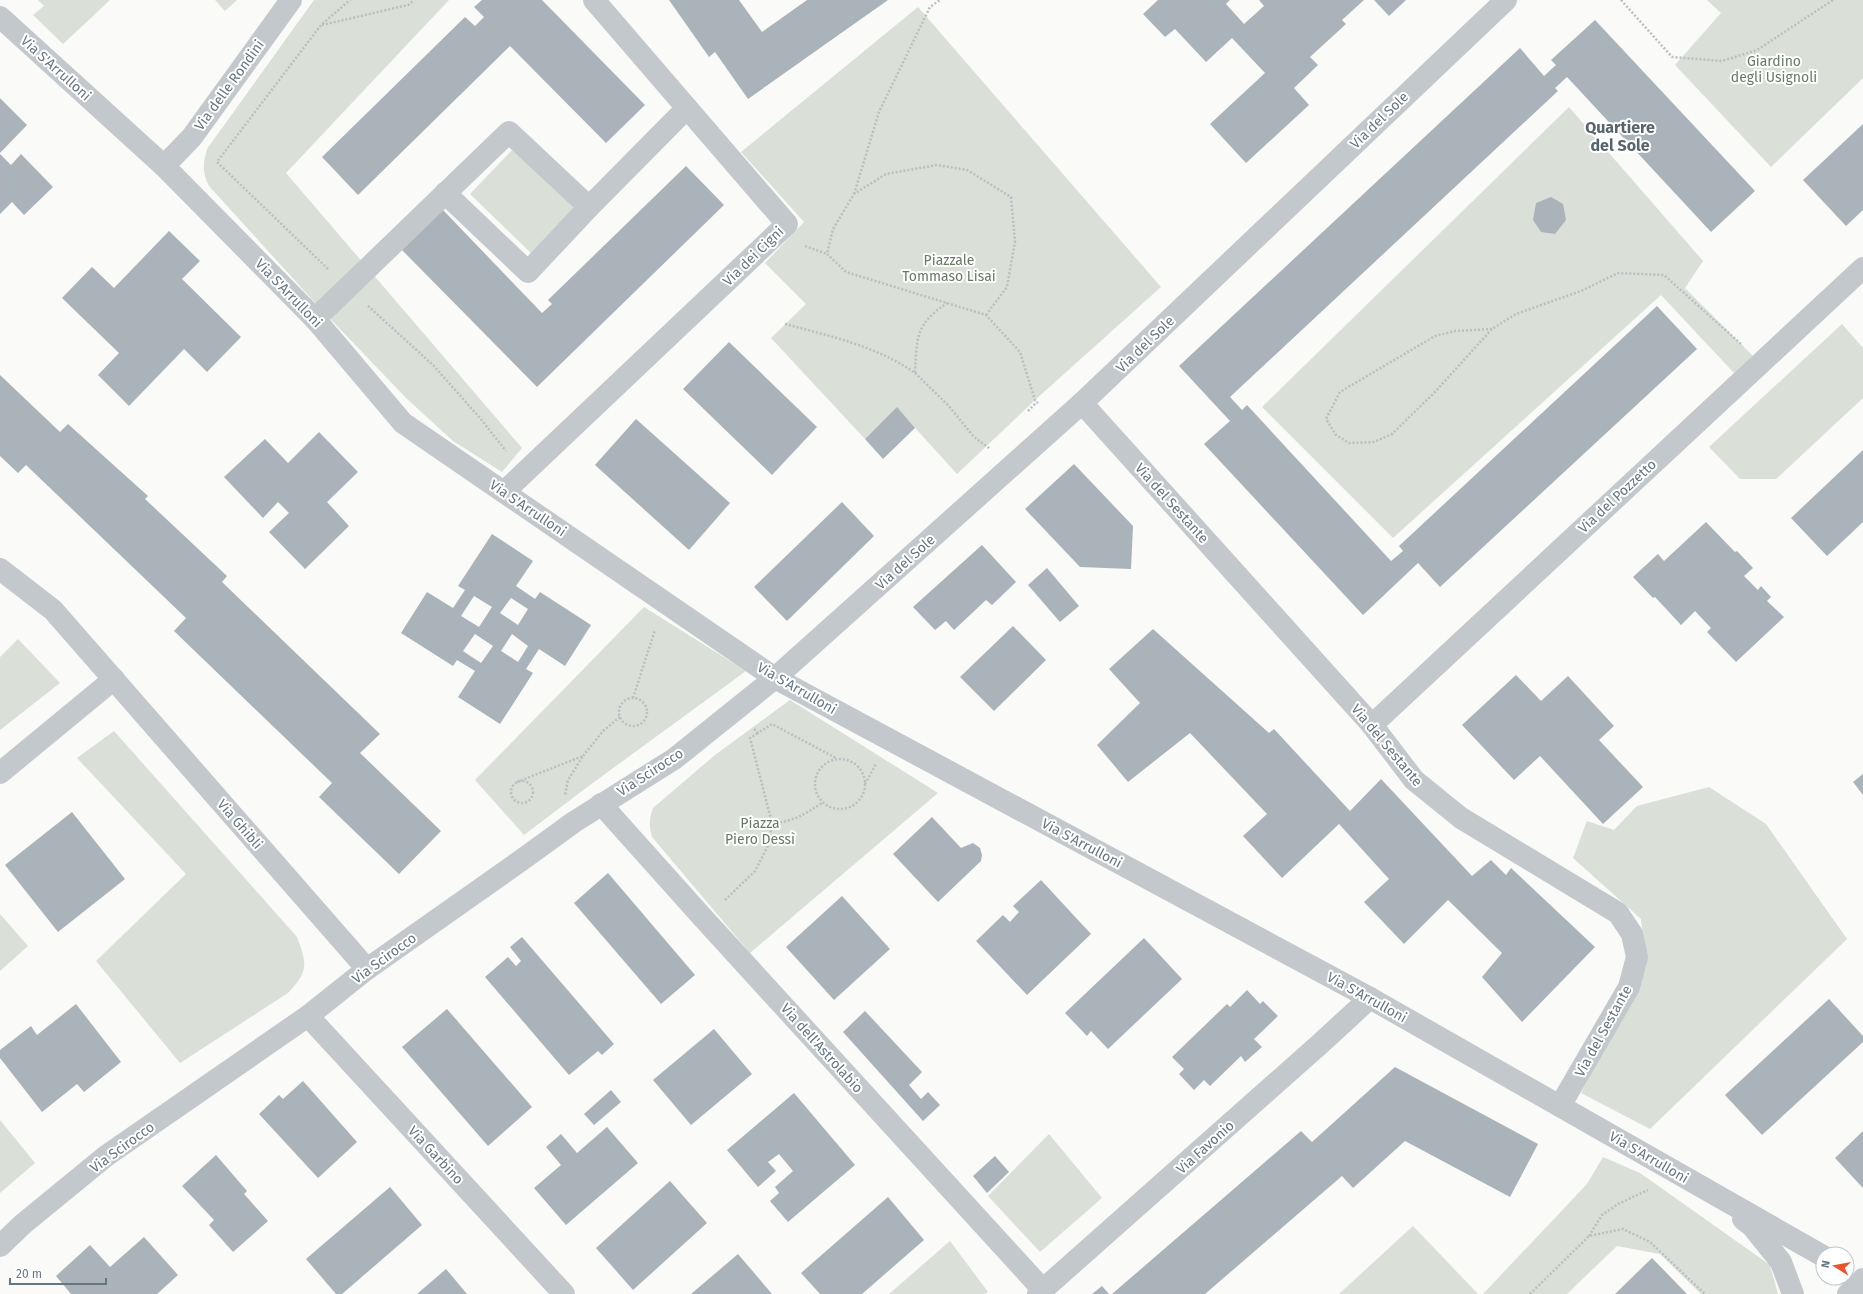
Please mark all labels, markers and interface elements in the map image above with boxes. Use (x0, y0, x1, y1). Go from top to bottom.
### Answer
street label: Via S'Arrulloni (17, 32, 94, 104)
street label: Via delle Rondini (191, 37, 268, 134)
park label: Giardino degli Usignoli (1731, 53, 1817, 86)
street label: Via del Sole (1347, 88, 1412, 152)
district label: Quartiere del Sole (1585, 118, 1655, 155)
street label: Via dei Cigni (719, 223, 787, 290)
park label: Piazzale Tommaso Lisai (902, 252, 996, 285)
street label: Via S'Arrulloni (252, 256, 326, 331)
street label: Via del Sole (1113, 312, 1178, 376)
street label: Via del Pozzetto (1575, 456, 1660, 537)
street label: Via del Sestante (1131, 460, 1212, 547)
street label: Via S'Arrulloni (486, 477, 569, 540)
street label: Via del Sole (872, 531, 939, 594)
street label: Via S'Arrulloni (754, 659, 839, 718)
street label: Via del Sestante (1347, 701, 1426, 790)
street label: Via Scirocco (614, 745, 687, 800)
street label: Via Ghibli (213, 796, 266, 853)
park label: Piazza Piero Dessì (725, 815, 795, 848)
street label: Via S'Arrulloni (1039, 815, 1125, 872)
street label: Via Scirocco (349, 929, 420, 987)
street label: Via S'Arrulloni (1324, 969, 1410, 1026)
street label: Via del Sestante (1571, 983, 1636, 1080)
street label: Via dell'Astrolabio (777, 1000, 866, 1097)
street label: Via Favonio (1173, 1117, 1238, 1178)
street label: Via Scirocco (87, 1118, 158, 1176)
street label: Via Garbino (404, 1123, 467, 1188)
street label: Via S'Arrulloni (1606, 1128, 1691, 1187)
north arrow (1815, 1246, 1855, 1286)
text: N (1819, 1259, 1833, 1269)
scale bar (10, 1260, 106, 1286)
text: 20 m (16, 1267, 42, 1281)

